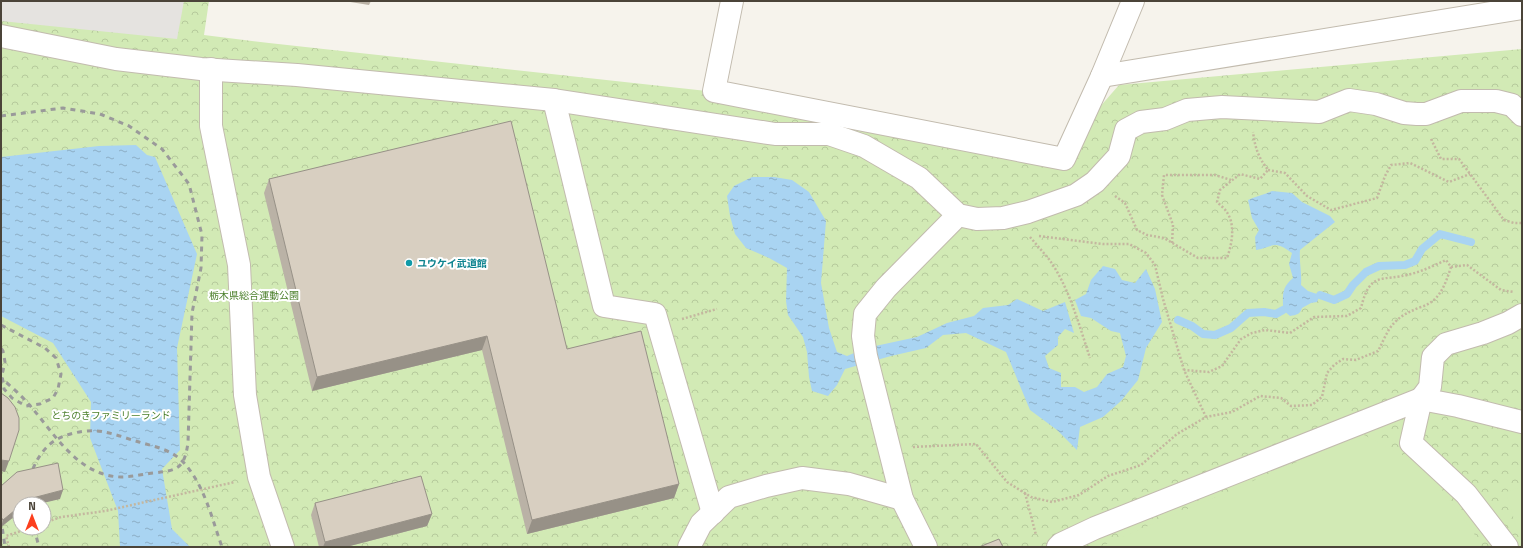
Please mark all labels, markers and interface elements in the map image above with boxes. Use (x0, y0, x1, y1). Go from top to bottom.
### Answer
place label: ユウケイ武道館 (417, 256, 487, 271)
marker: ユウケイ武道館 (404, 258, 414, 268)
park label: 栃木県総合運動公園 (209, 288, 299, 303)
park label: とちのきファミリーランド (51, 408, 171, 423)
north arrow (12, 496, 52, 536)
text: N (28, 498, 36, 514)

